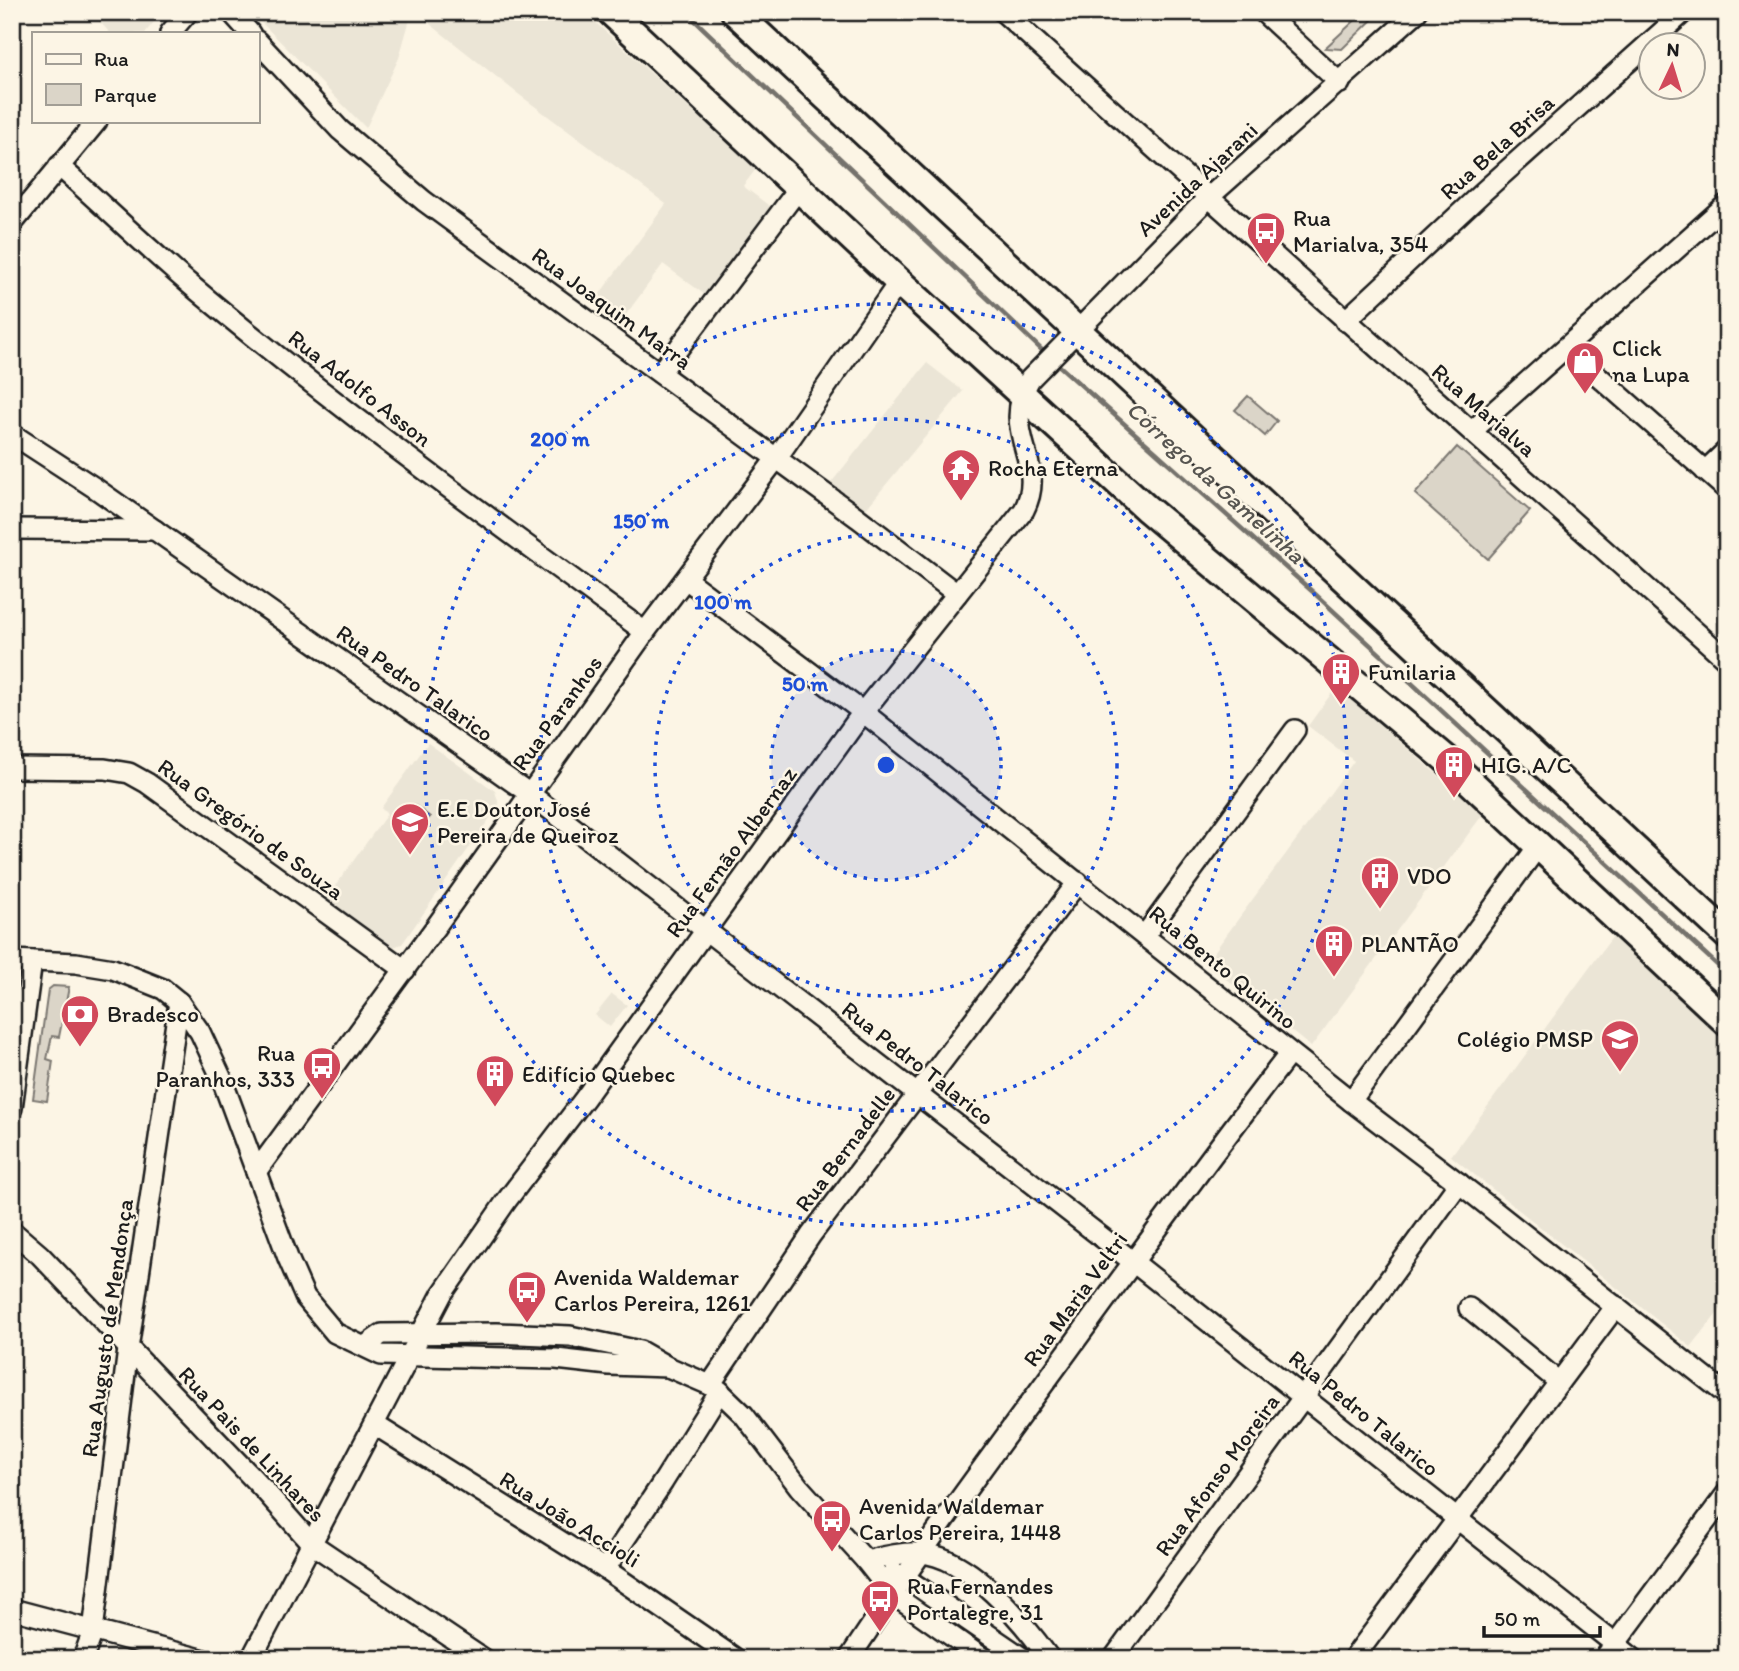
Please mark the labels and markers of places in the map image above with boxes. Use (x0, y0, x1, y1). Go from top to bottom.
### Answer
place label: Rua Marialva, 354 (1293, 204, 1428, 258)
bus stop icon: Rua Marialva, 354 (1245, 210, 1287, 265)
place label: Click na Lupa (1612, 334, 1690, 388)
shop icon: Click na Lupa (1564, 340, 1606, 395)
temple icon: Rocha Eterna (940, 447, 982, 502)
place label: Rocha Eterna (988, 454, 1118, 482)
building icon: Funilaria (1320, 651, 1362, 706)
place label: Funilaria (1368, 658, 1456, 686)
building icon: HIG. A/C (1433, 744, 1475, 799)
place label: HIG. A/C (1481, 751, 1571, 779)
centre of rings (874, 753, 898, 777)
place label: E.E Doutor José Pereira de Queiroz (437, 795, 619, 849)
school or university icon: E.E Doutor José Pereira de Queiroz (389, 801, 431, 856)
building icon: VDO (1359, 855, 1401, 910)
place label: VDO (1407, 862, 1452, 890)
building icon: PLANTÃO (1313, 923, 1355, 978)
place label: PLANTÃO (1361, 930, 1459, 958)
bank icon: Bradesco (59, 993, 101, 1048)
place label: Bradesco (107, 1000, 199, 1028)
school or university icon: Colégio PMSP (1599, 1018, 1641, 1073)
place label: Colégio PMSP (1457, 1025, 1593, 1053)
place label: Rua Paranhos, 333 (156, 1039, 295, 1093)
bus stop icon: Rua Paranhos, 333 (301, 1045, 343, 1100)
building icon: Edifício Quebec (474, 1053, 516, 1108)
place label: Edifício Quebec (522, 1060, 675, 1088)
place label: Avenida Waldemar Carlos Pereira, 1261 (554, 1263, 751, 1317)
bus stop icon: Avenida Waldemar Carlos Pereira, 1261 (506, 1269, 548, 1324)
place label: Avenida Waldemar Carlos Pereira, 1448 (859, 1492, 1061, 1546)
bus stop icon: Avenida Waldemar Carlos Pereira, 1448 (811, 1498, 853, 1553)
place label: Rua Fernandes Portalegre, 31 (907, 1572, 1053, 1626)
bus stop icon: Rua Fernandes Portalegre, 31 (859, 1578, 901, 1633)

